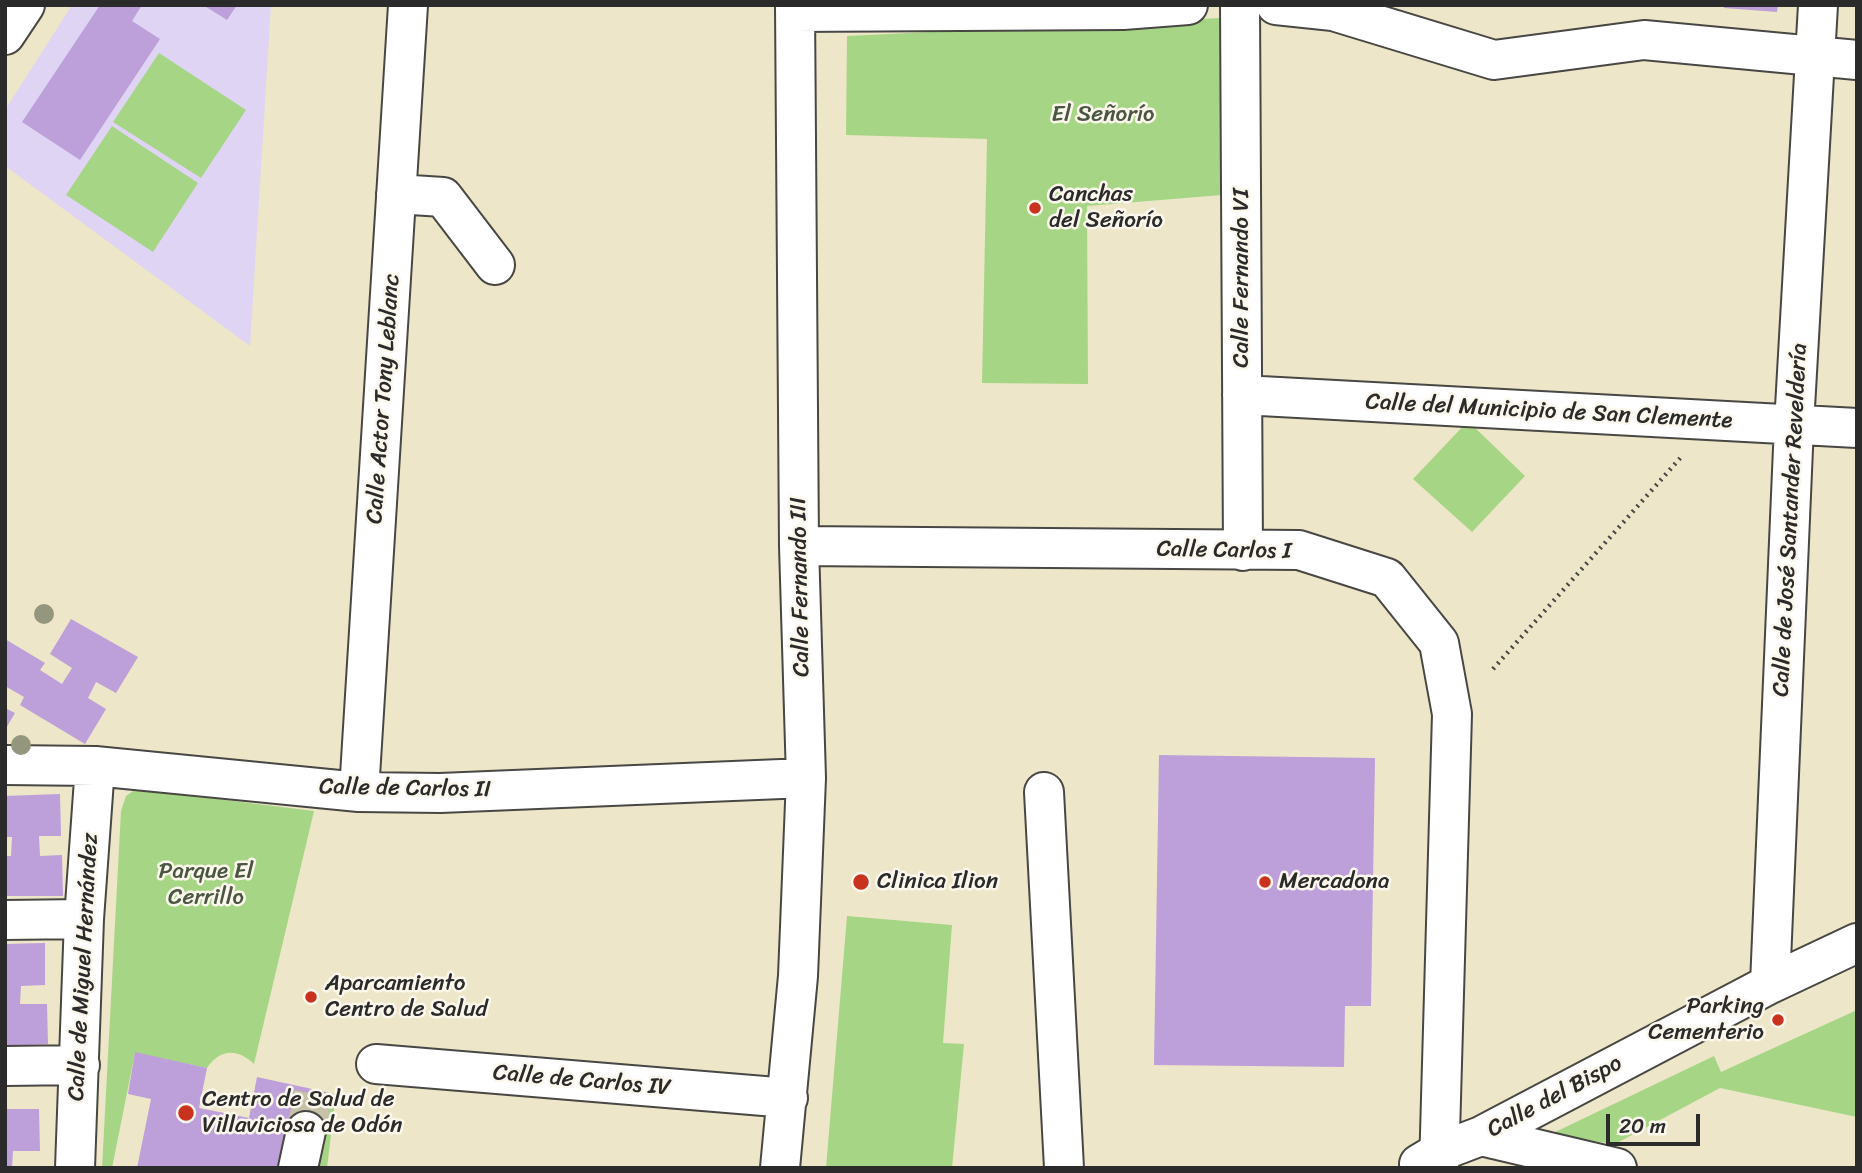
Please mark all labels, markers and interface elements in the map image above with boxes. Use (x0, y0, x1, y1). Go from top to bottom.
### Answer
park label: El Señorío (1052, 101, 1154, 129)
place label: Canchas del Señorío (1049, 181, 1163, 235)
street label: Calle Fernando VI (1228, 188, 1256, 368)
marker: Canchas del Señorío (1027, 200, 1043, 216)
street label: Calle Actor Tony Leblanc (362, 273, 406, 525)
street label: Calle de José Santander Reveldería (1768, 342, 1814, 698)
street label: Calle del Municipio de San Clemente (1365, 389, 1733, 435)
street label: Calle Fernando III (786, 497, 816, 677)
street label: Calle Carlos I (1156, 536, 1292, 566)
street label: Calle de Carlos II (319, 774, 491, 804)
street label: Calle de Miguel Hernández (63, 832, 105, 1102)
park label: Parque El Cerrillo (159, 858, 253, 912)
place label: Clinica Ilion (877, 868, 998, 896)
place label: Mercadona (1279, 868, 1389, 896)
marker: Clinica Ilion (851, 872, 871, 892)
marker: Mercadona (1257, 874, 1273, 890)
place label: Aparcamiento Centro de Salud (325, 970, 488, 1024)
marker: Aparcamiento Centro de Salud (303, 989, 319, 1005)
place label: Parking Cementerio (1648, 993, 1764, 1047)
marker: Parking Cementerio (1770, 1012, 1786, 1028)
street label: Calle del Bispo (1483, 1050, 1627, 1144)
street label: Calle de Carlos IV (492, 1059, 672, 1103)
place label: Centro de Salud de Villaviciosa de Odón (202, 1086, 402, 1140)
scale bar (1610, 1100, 1704, 1144)
marker: Centro de Salud de Villaviciosa de Odón (176, 1103, 196, 1123)
text: 20 m (1619, 1107, 1666, 1145)

